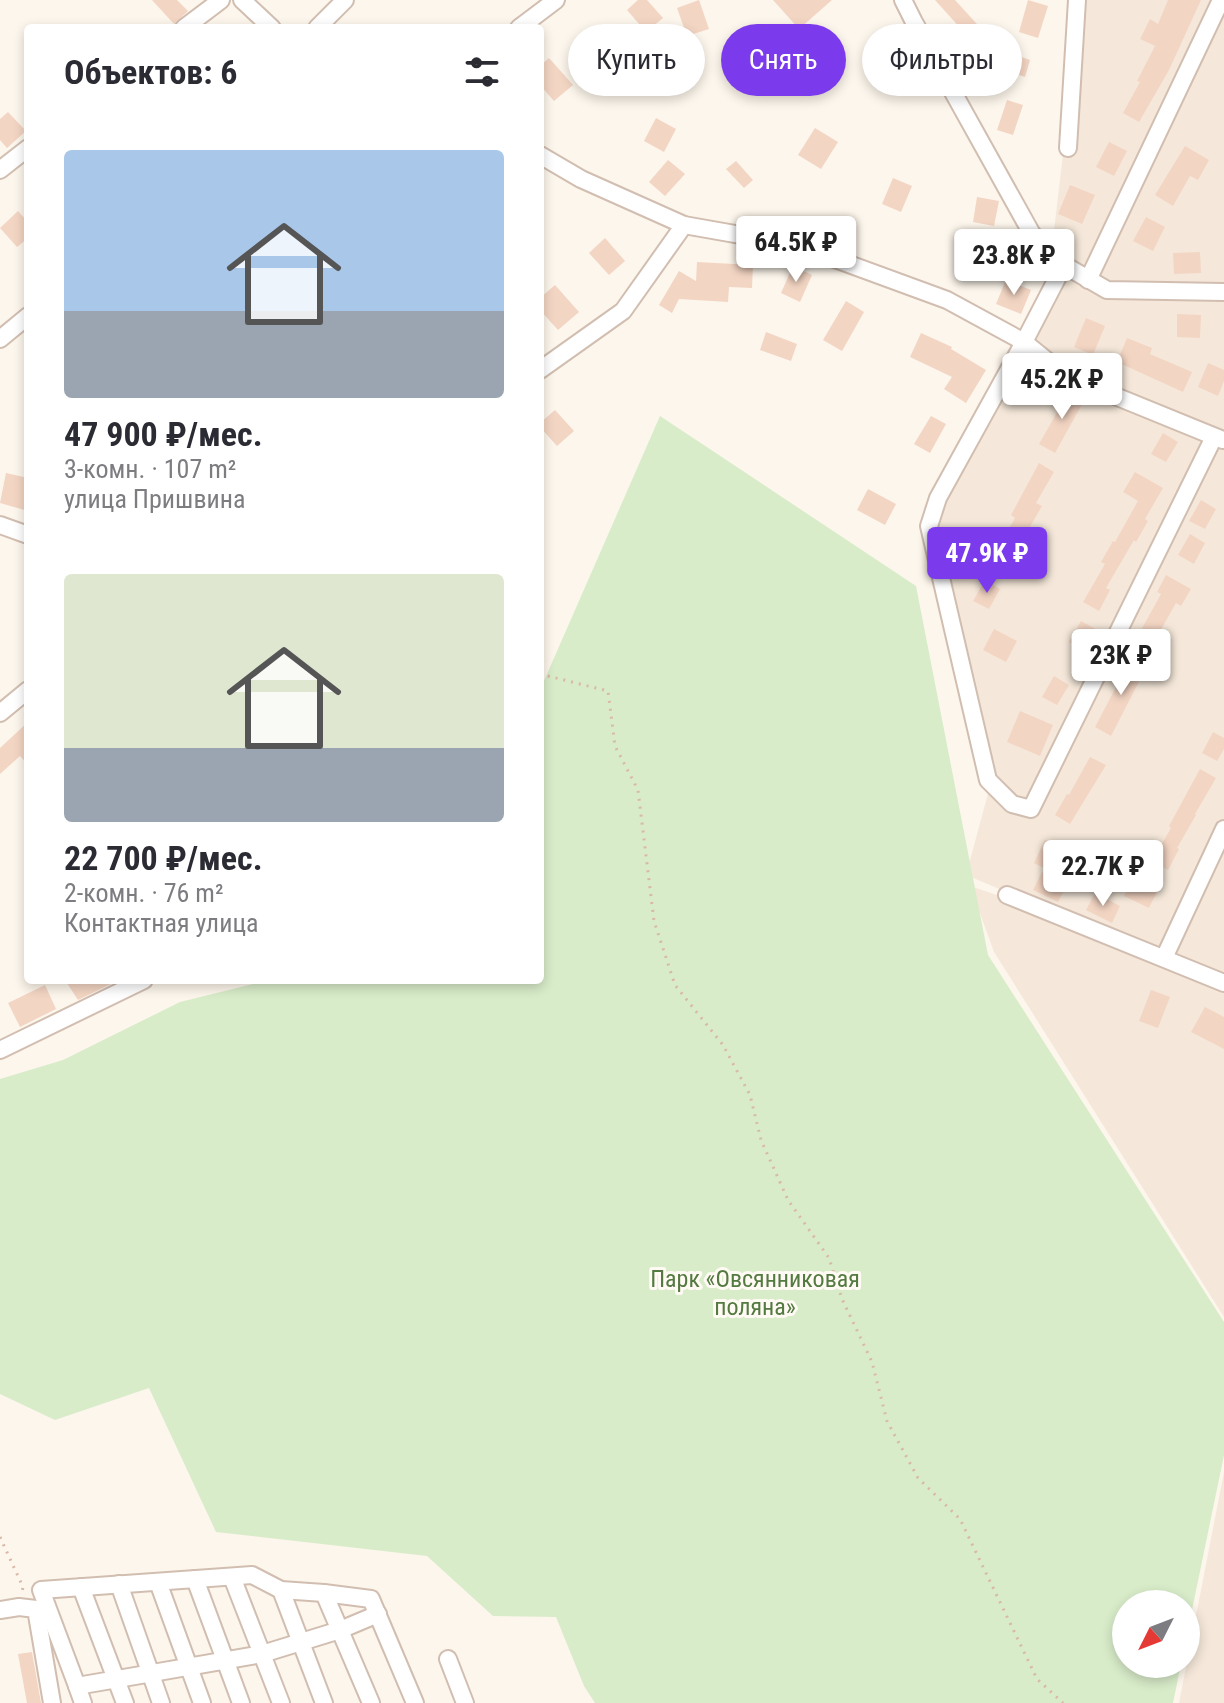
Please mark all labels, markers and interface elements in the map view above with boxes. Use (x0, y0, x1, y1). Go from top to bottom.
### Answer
chip: Купить (568, 24, 705, 96)
chip: Снять (721, 24, 846, 96)
chip: Фильтры (862, 24, 1022, 96)
icon: filters (460, 50, 504, 94)
text: Объектов: 6 (64, 52, 238, 92)
icon: home (212, 202, 356, 346)
pin: 64.5K ₽ (722, 216, 870, 284)
text: 64.5K ₽ (754, 227, 838, 257)
pin: 23.8K ₽ (940, 229, 1088, 297)
text: 23.8K ₽ (972, 240, 1056, 270)
pin: 45.2K ₽ (988, 353, 1136, 421)
text: 45.2K ₽ (1020, 364, 1104, 394)
text: 47 900 ₽/мес. (64, 414, 263, 454)
text: 3-комн. · 107 m² (64, 454, 236, 484)
text: улица Пришвина (64, 484, 245, 514)
pin: 47.9K ₽ (913, 527, 1061, 595)
text: 47.9K ₽ (945, 538, 1029, 568)
icon: home (212, 626, 356, 770)
pin: 23K ₽ (1065, 629, 1177, 697)
text: 23K ₽ (1090, 640, 1152, 670)
text: 22 700 ₽/мес. (64, 838, 263, 878)
pin: 22.7K ₽ (1029, 840, 1177, 908)
text: 22.7K ₽ (1061, 851, 1145, 881)
text: 2-комн. · 76 m² (64, 878, 224, 908)
text: Контактная улица (64, 908, 258, 938)
park label: Парк «Овсянниковая поляна» (650, 1265, 860, 1321)
north arrow (1112, 1590, 1200, 1678)
map controls (1112, 1590, 1200, 1678)

